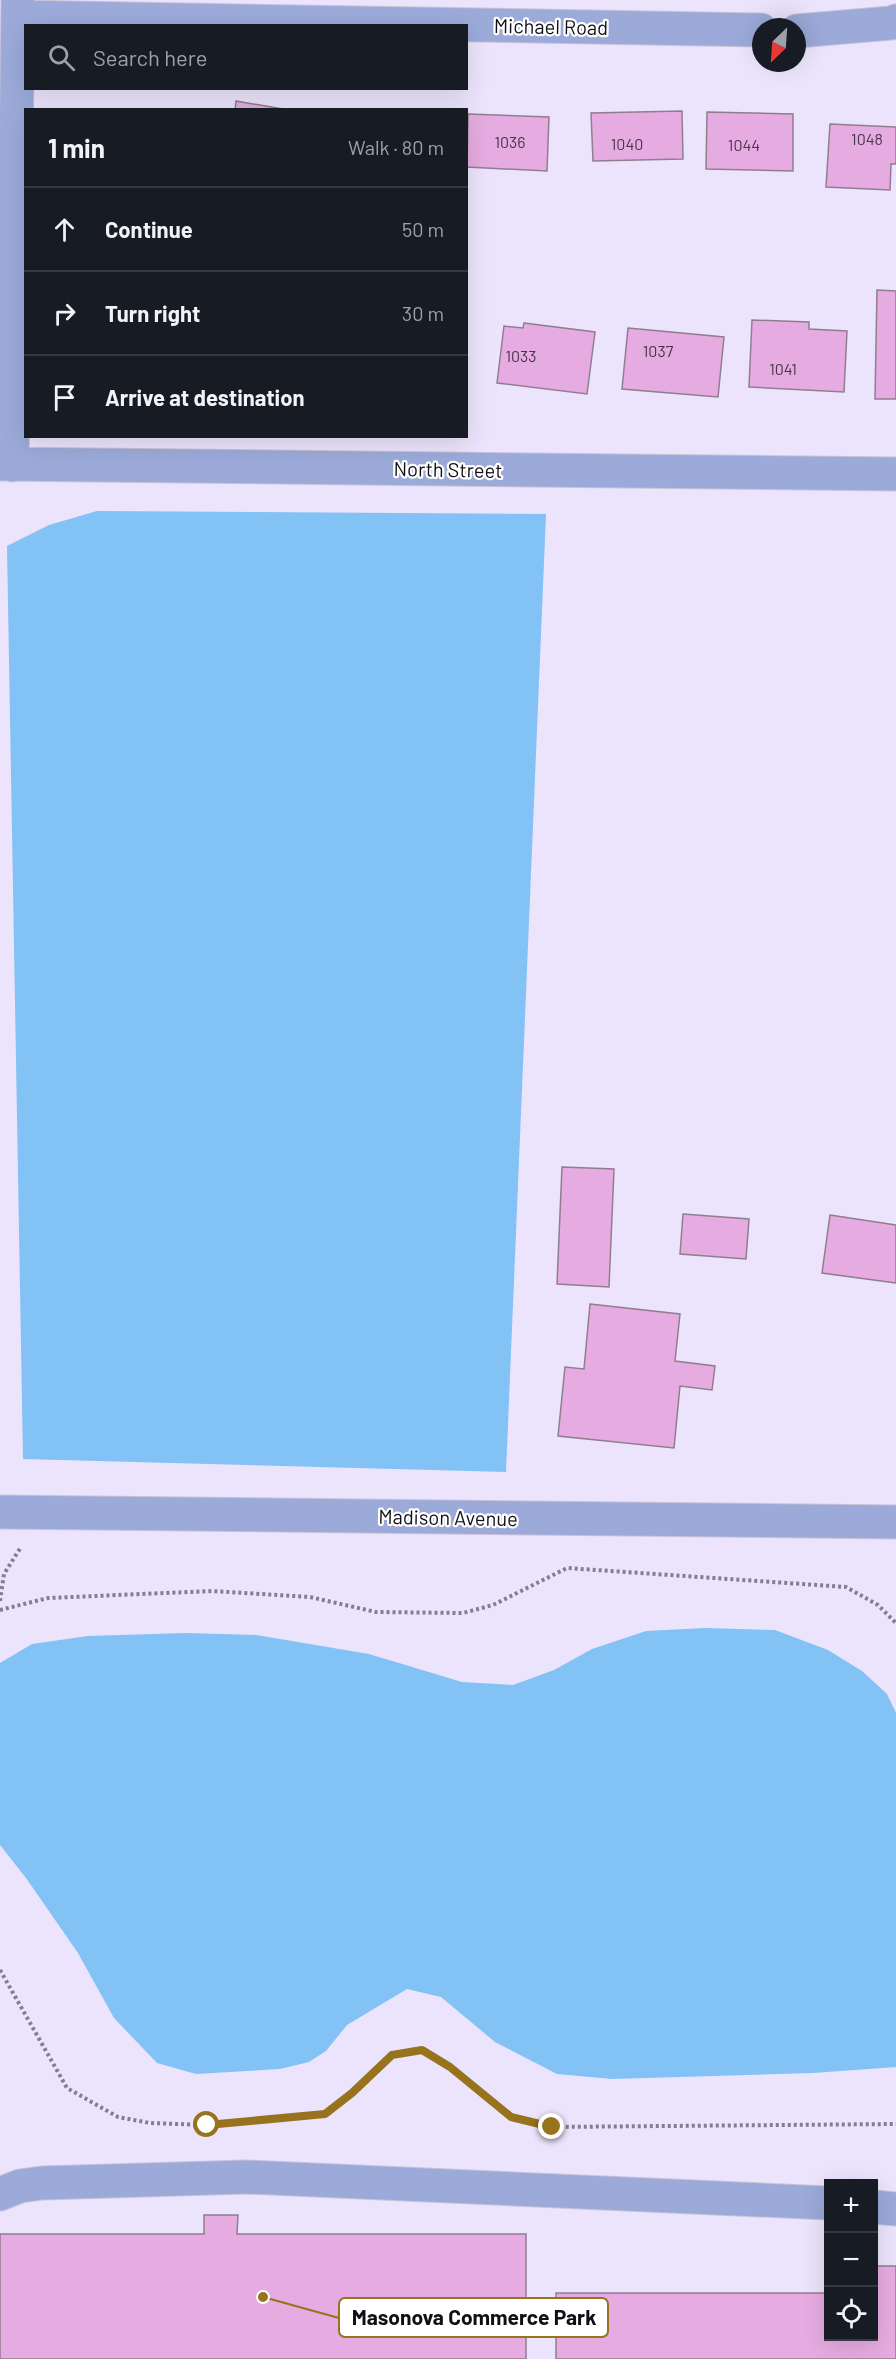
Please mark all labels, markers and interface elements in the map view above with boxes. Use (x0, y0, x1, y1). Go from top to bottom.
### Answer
street label: Michael Road (494, 13, 608, 39)
north arrow (752, 18, 806, 72)
search box (24, 24, 468, 90)
icon: search (45, 41, 78, 74)
text: Search here (93, 44, 207, 70)
house number: 1048 (851, 129, 883, 148)
text: 1 min (48, 132, 105, 163)
house number: 1036 (494, 132, 526, 151)
house number: 1040 (611, 134, 643, 153)
text: Walk · 80 m (348, 135, 444, 159)
house number: 1044 (728, 135, 760, 154)
icon: ahead (48, 213, 81, 246)
text: Continue (105, 216, 193, 242)
text: 50 m (402, 217, 444, 241)
icon: right (48, 297, 81, 330)
text: Turn right (105, 300, 200, 326)
text: 30 m (402, 301, 444, 325)
house number: 1037 (643, 341, 674, 360)
house number: 1033 (505, 346, 537, 365)
house number: 1041 (769, 359, 797, 378)
icon: arrive (48, 381, 81, 414)
text: Arrive at destination (105, 384, 304, 410)
street label: North Street (393, 456, 503, 482)
street label: Madison Avenue (378, 1504, 518, 1530)
route start (193, 2111, 219, 2137)
route end (538, 2113, 564, 2139)
map controls (824, 2179, 878, 2341)
button: + (824, 2179, 878, 2233)
button: − (824, 2233, 878, 2287)
button: locate (824, 2287, 878, 2341)
callout: Masonova Commerce Park (339, 2298, 608, 2337)
text: Masonova Commerce Park (352, 2304, 596, 2329)

